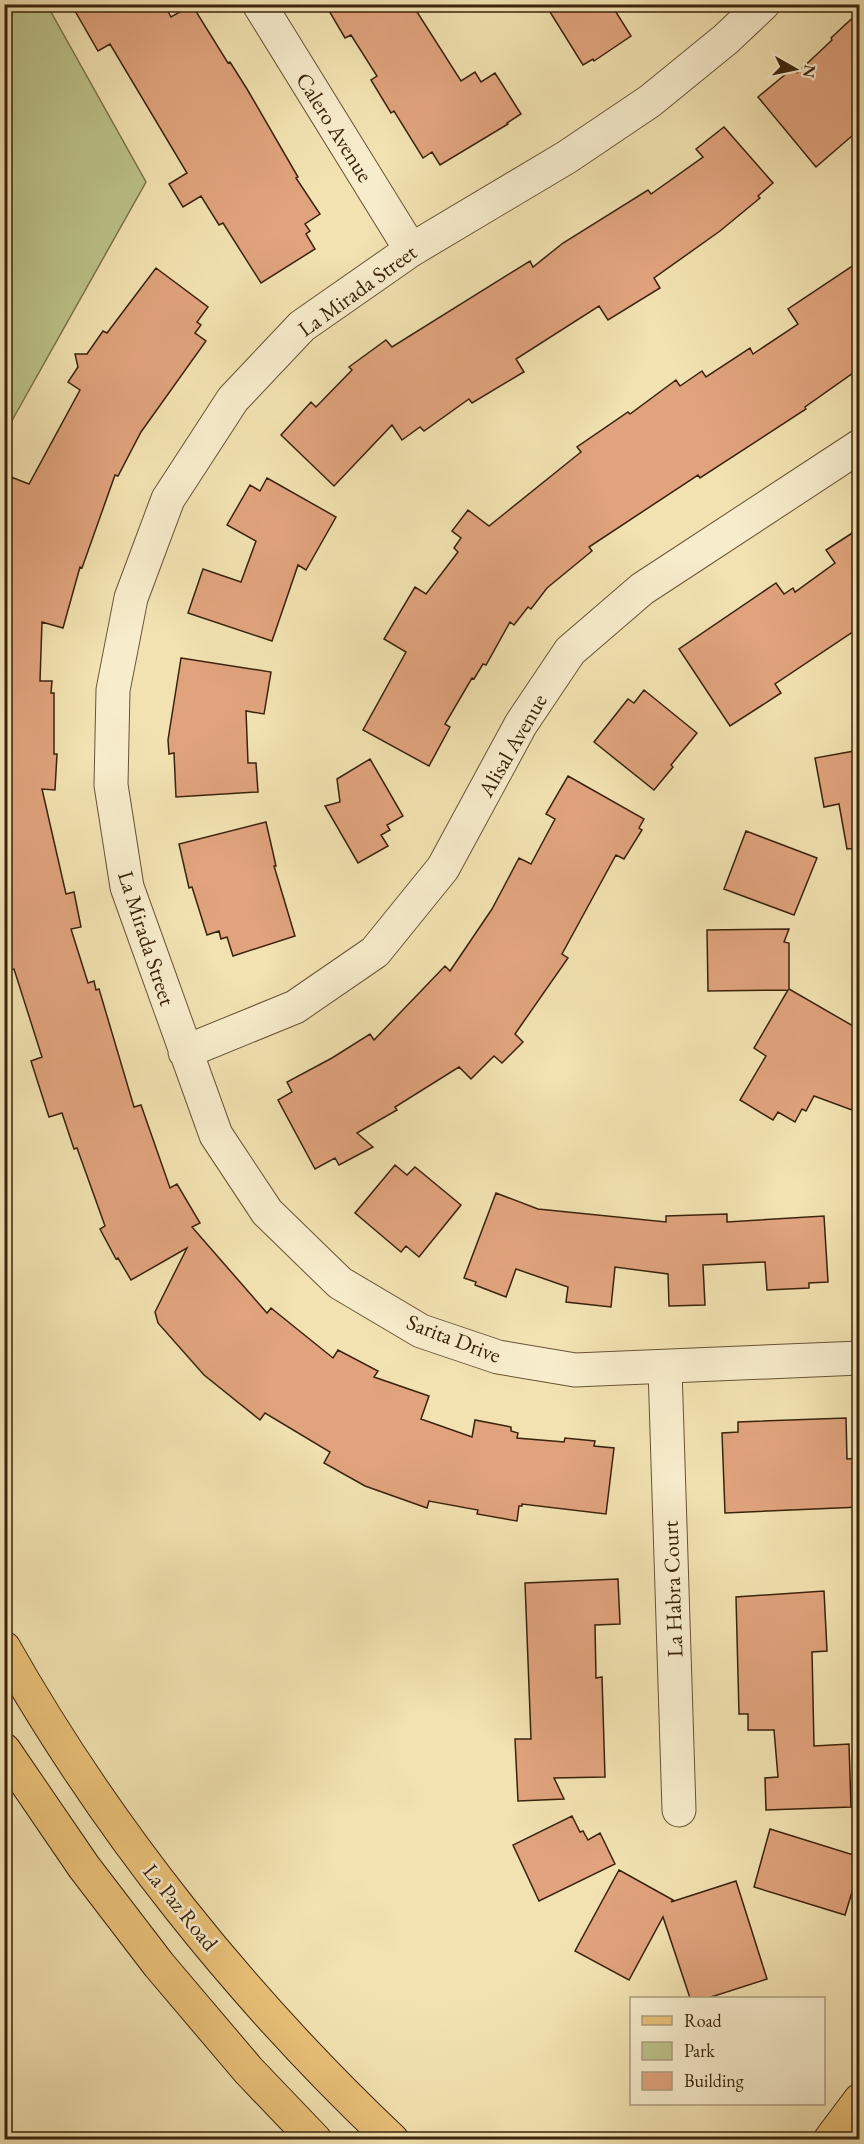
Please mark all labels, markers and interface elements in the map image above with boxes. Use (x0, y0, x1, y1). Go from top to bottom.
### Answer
north arrow (765, 39, 825, 99)
text: N (798, 63, 821, 79)
street label: Calero Avenue (289, 67, 380, 188)
street label: La Mirada Street (292, 237, 423, 343)
street label: Alisal Avenue (471, 688, 554, 803)
street label: La Mirada Street (111, 867, 182, 1009)
street label: Sarita Drive (402, 1307, 506, 1370)
street label: La Habra Court (656, 1520, 689, 1658)
street label: La Paz Road (137, 1858, 225, 1958)
legend (630, 1997, 825, 2105)
text: Road (684, 2009, 723, 2032)
text: Park (684, 2039, 715, 2062)
text: Building (684, 2069, 744, 2092)

